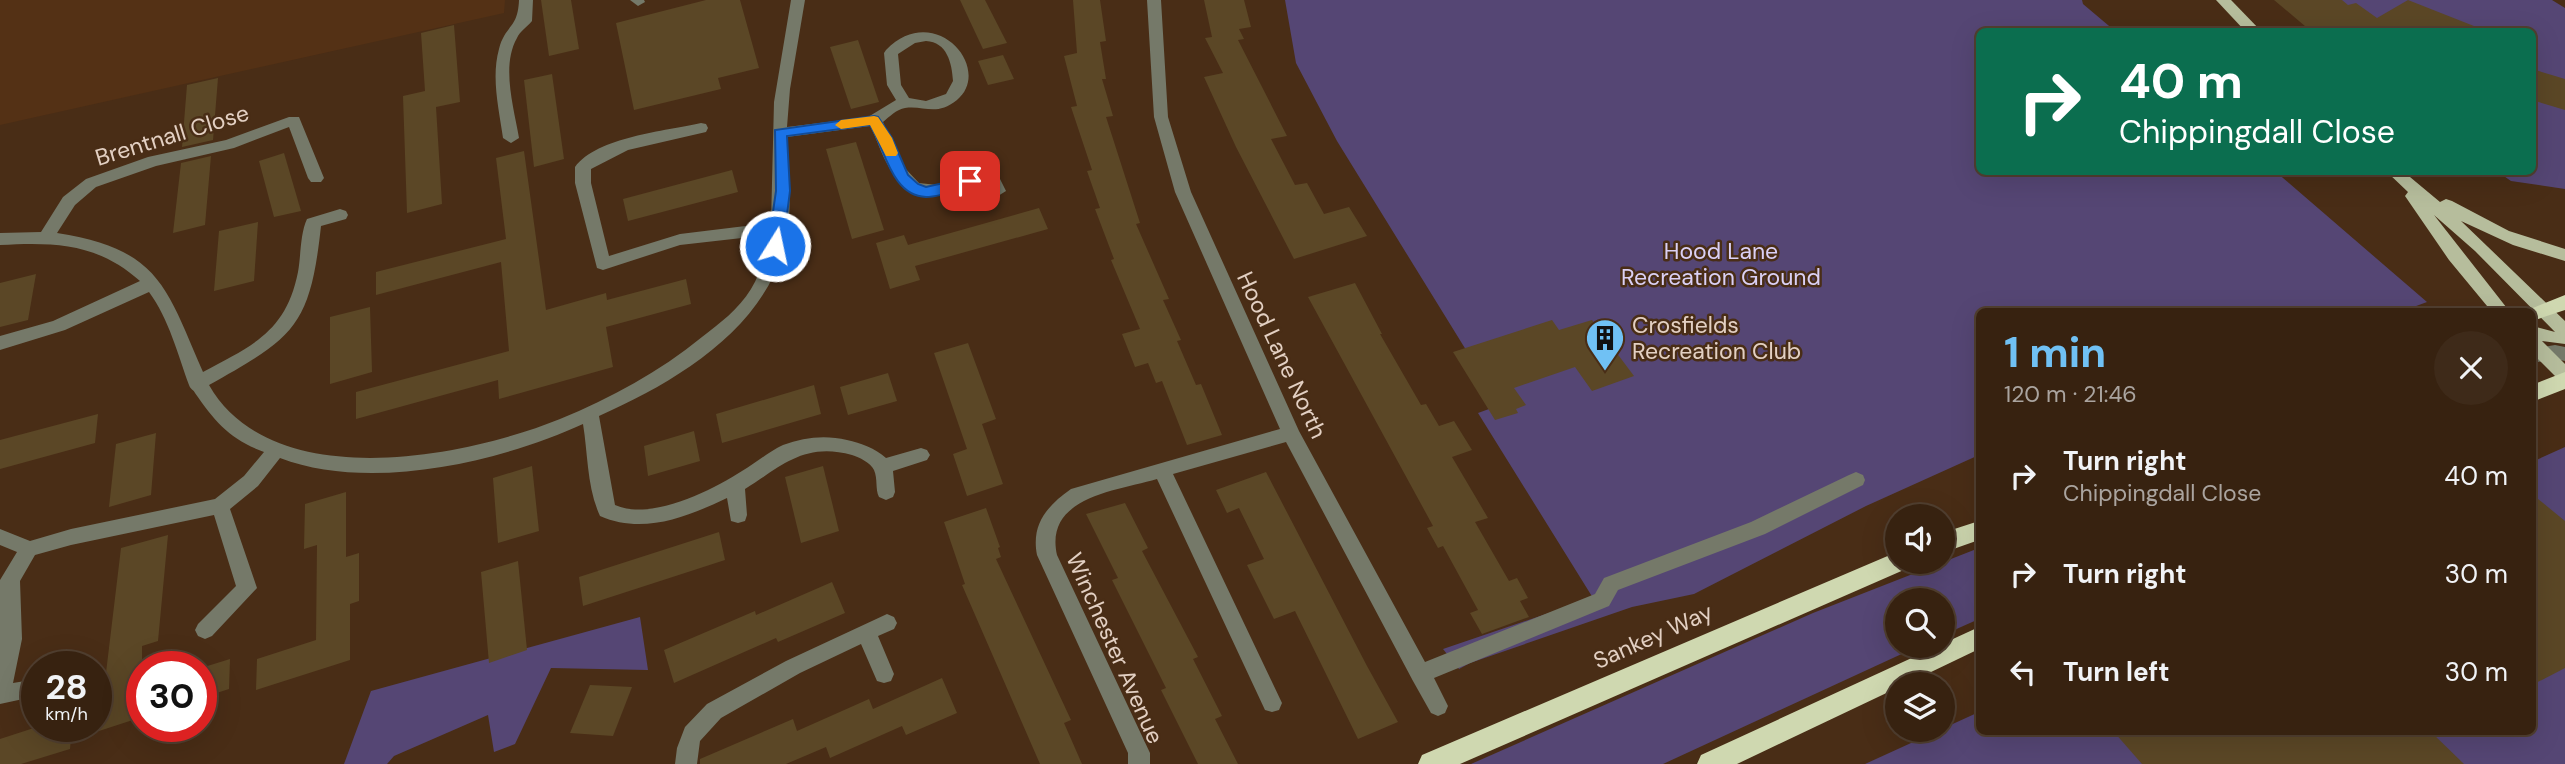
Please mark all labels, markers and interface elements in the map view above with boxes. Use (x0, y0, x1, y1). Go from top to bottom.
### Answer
text: 40 m (2119, 49, 2243, 113)
icon: right (2004, 56, 2095, 147)
street label: Brentnall Close (91, 97, 253, 173)
text: Chippingdall Close (2119, 111, 2395, 153)
pin (940, 151, 1000, 211)
icon: arrive (951, 162, 989, 200)
position arrow (738, 209, 812, 283)
park label: Hood Lane Recreation Ground (1621, 236, 1821, 292)
street label: Hood Lane North (1230, 267, 1334, 443)
place label: Crosfields Recreation Club (1632, 310, 1801, 366)
building icon: Crosfields Recreation Club (1584, 317, 1626, 372)
text: 1 min (2004, 325, 2106, 380)
button: close (2434, 331, 2508, 405)
text: 120 m · 21:46 (2004, 379, 2137, 409)
text: Turn right (2063, 444, 2187, 478)
icon: right (2004, 457, 2042, 495)
text: 40 m (2444, 459, 2508, 493)
text: Chippingdall Close (2063, 478, 2261, 508)
map controls (1885, 504, 1955, 742)
button: sound (1885, 504, 1955, 574)
street label: Winchester Avenue (1059, 548, 1171, 748)
icon: right (2004, 555, 2042, 593)
text: Turn right (2063, 557, 2187, 591)
text: 30 m (2445, 557, 2508, 591)
button: search (1885, 588, 1955, 658)
street label: Sankey Way (1589, 596, 1717, 676)
speed limit sign: 30 (126, 651, 217, 742)
icon: left (2004, 653, 2042, 691)
text: Turn left (2063, 655, 2170, 689)
text: 30 m (2445, 655, 2508, 689)
text: 28 (45, 664, 88, 710)
button: layers (1885, 672, 1955, 742)
text: km/h (45, 702, 88, 726)

